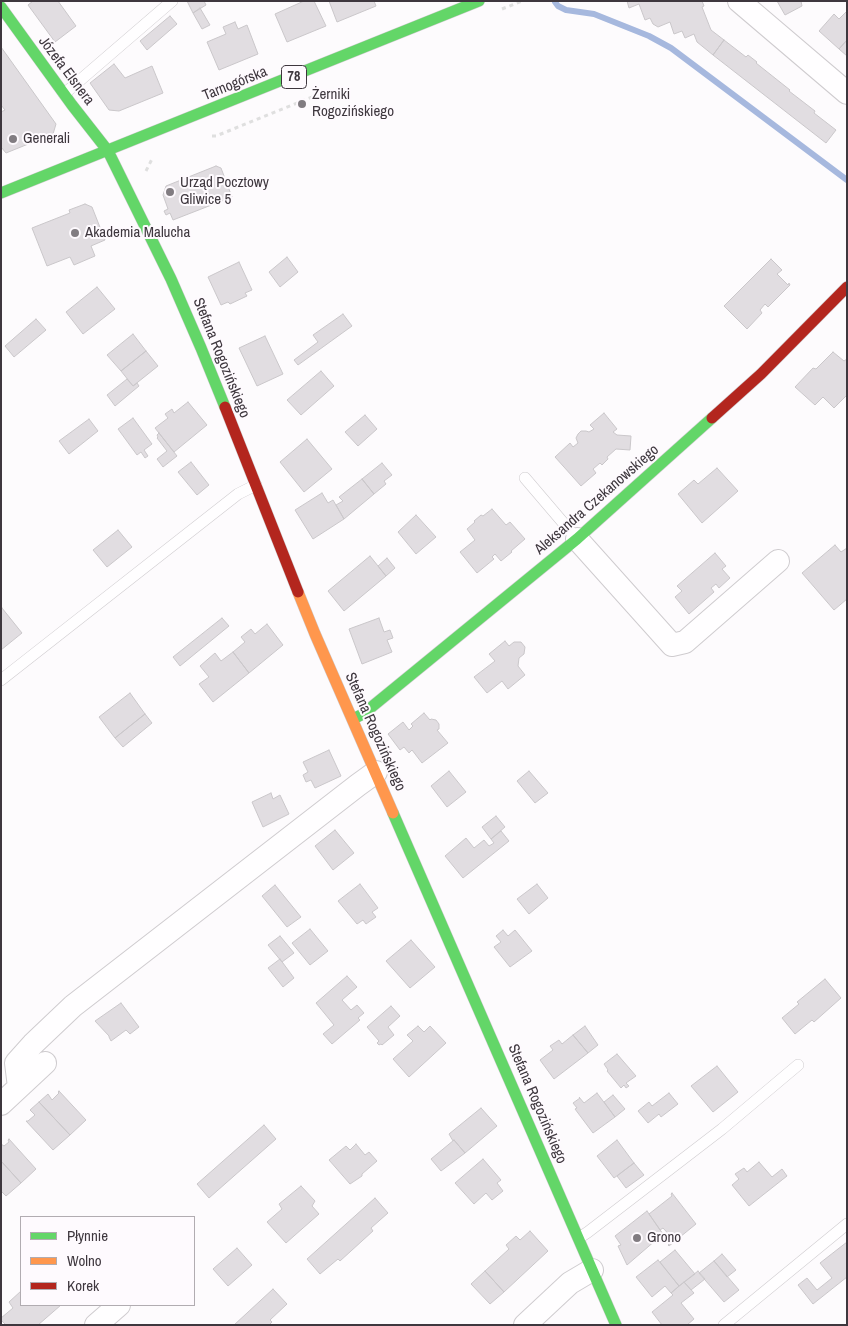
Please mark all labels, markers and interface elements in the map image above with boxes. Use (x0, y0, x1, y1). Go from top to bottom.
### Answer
street label: Józefa Elsnera (34, 33, 98, 109)
street label: Tarnogórska (200, 63, 270, 105)
road number: 78 (282, 66, 306, 88)
place label: Żerniki Rogozińskiego (312, 86, 394, 121)
marker: Żerniki Rogozińskiego (296, 98, 308, 110)
place label: Generali (23, 130, 70, 148)
marker: Generali (7, 133, 19, 145)
place label: Urząd Pocztowy Gliwice 5 (180, 174, 269, 209)
marker: Urząd Pocztowy Gliwice 5 (164, 186, 176, 198)
place label: Akademia Malucha (85, 224, 190, 242)
marker: Akademia Malucha (69, 227, 81, 239)
street label: Stefana Rogozińskiego (189, 295, 253, 421)
street label: Aleksandra Czekanowskiego (531, 441, 663, 559)
street label: Stefana Rogozińskiego (341, 670, 409, 794)
street label: Stefana Rogozińskiego (504, 1042, 570, 1166)
legend (20, 1216, 195, 1306)
text: Płynnie (67, 1225, 108, 1246)
place label: Grono (647, 1229, 681, 1247)
marker: Grono (631, 1232, 643, 1244)
text: Wolno (67, 1250, 102, 1271)
text: Korek (67, 1275, 99, 1296)

